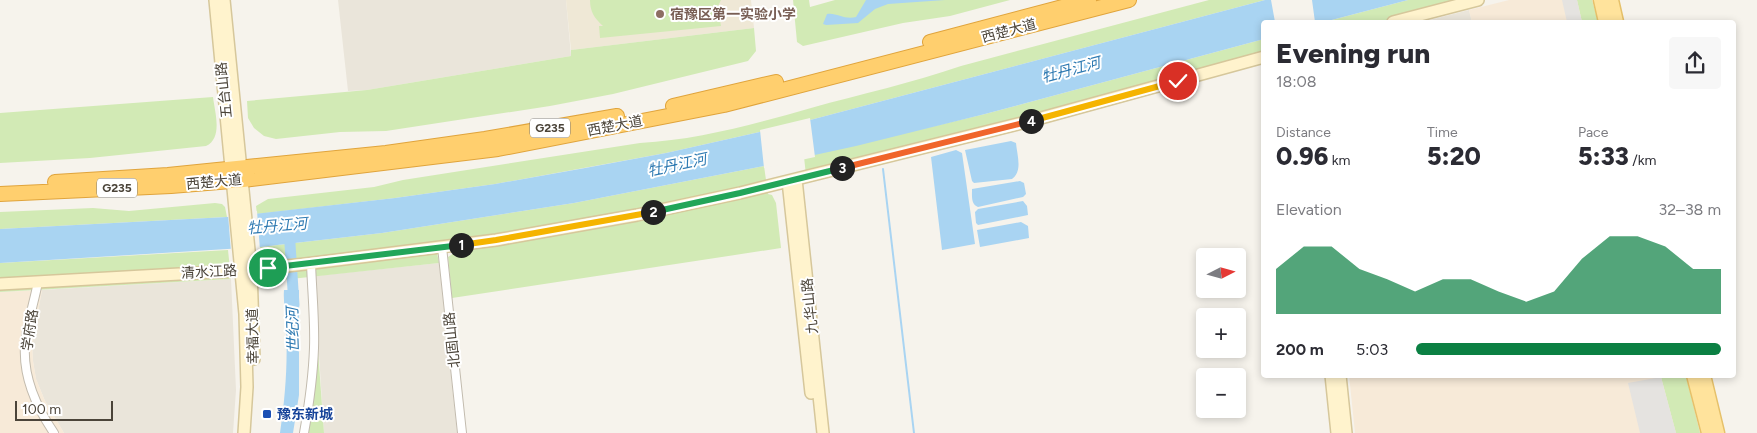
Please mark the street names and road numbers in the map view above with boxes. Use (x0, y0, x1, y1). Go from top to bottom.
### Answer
street label: 西楚大道 (980, 16, 1038, 46)
street label: 五台山路 (213, 61, 235, 119)
street label: 西楚大道 (586, 112, 644, 140)
road number: G235 (530, 119, 570, 138)
street label: 西楚大道 (185, 171, 243, 193)
road number: G235 (97, 178, 137, 198)
street label: 清水江路 (181, 262, 237, 282)
street label: 九华山路 (799, 277, 821, 335)
street label: 学府路 (18, 308, 42, 352)
street label: 幸福大道 (244, 308, 262, 364)
street label: 北固山路 (441, 311, 463, 369)

